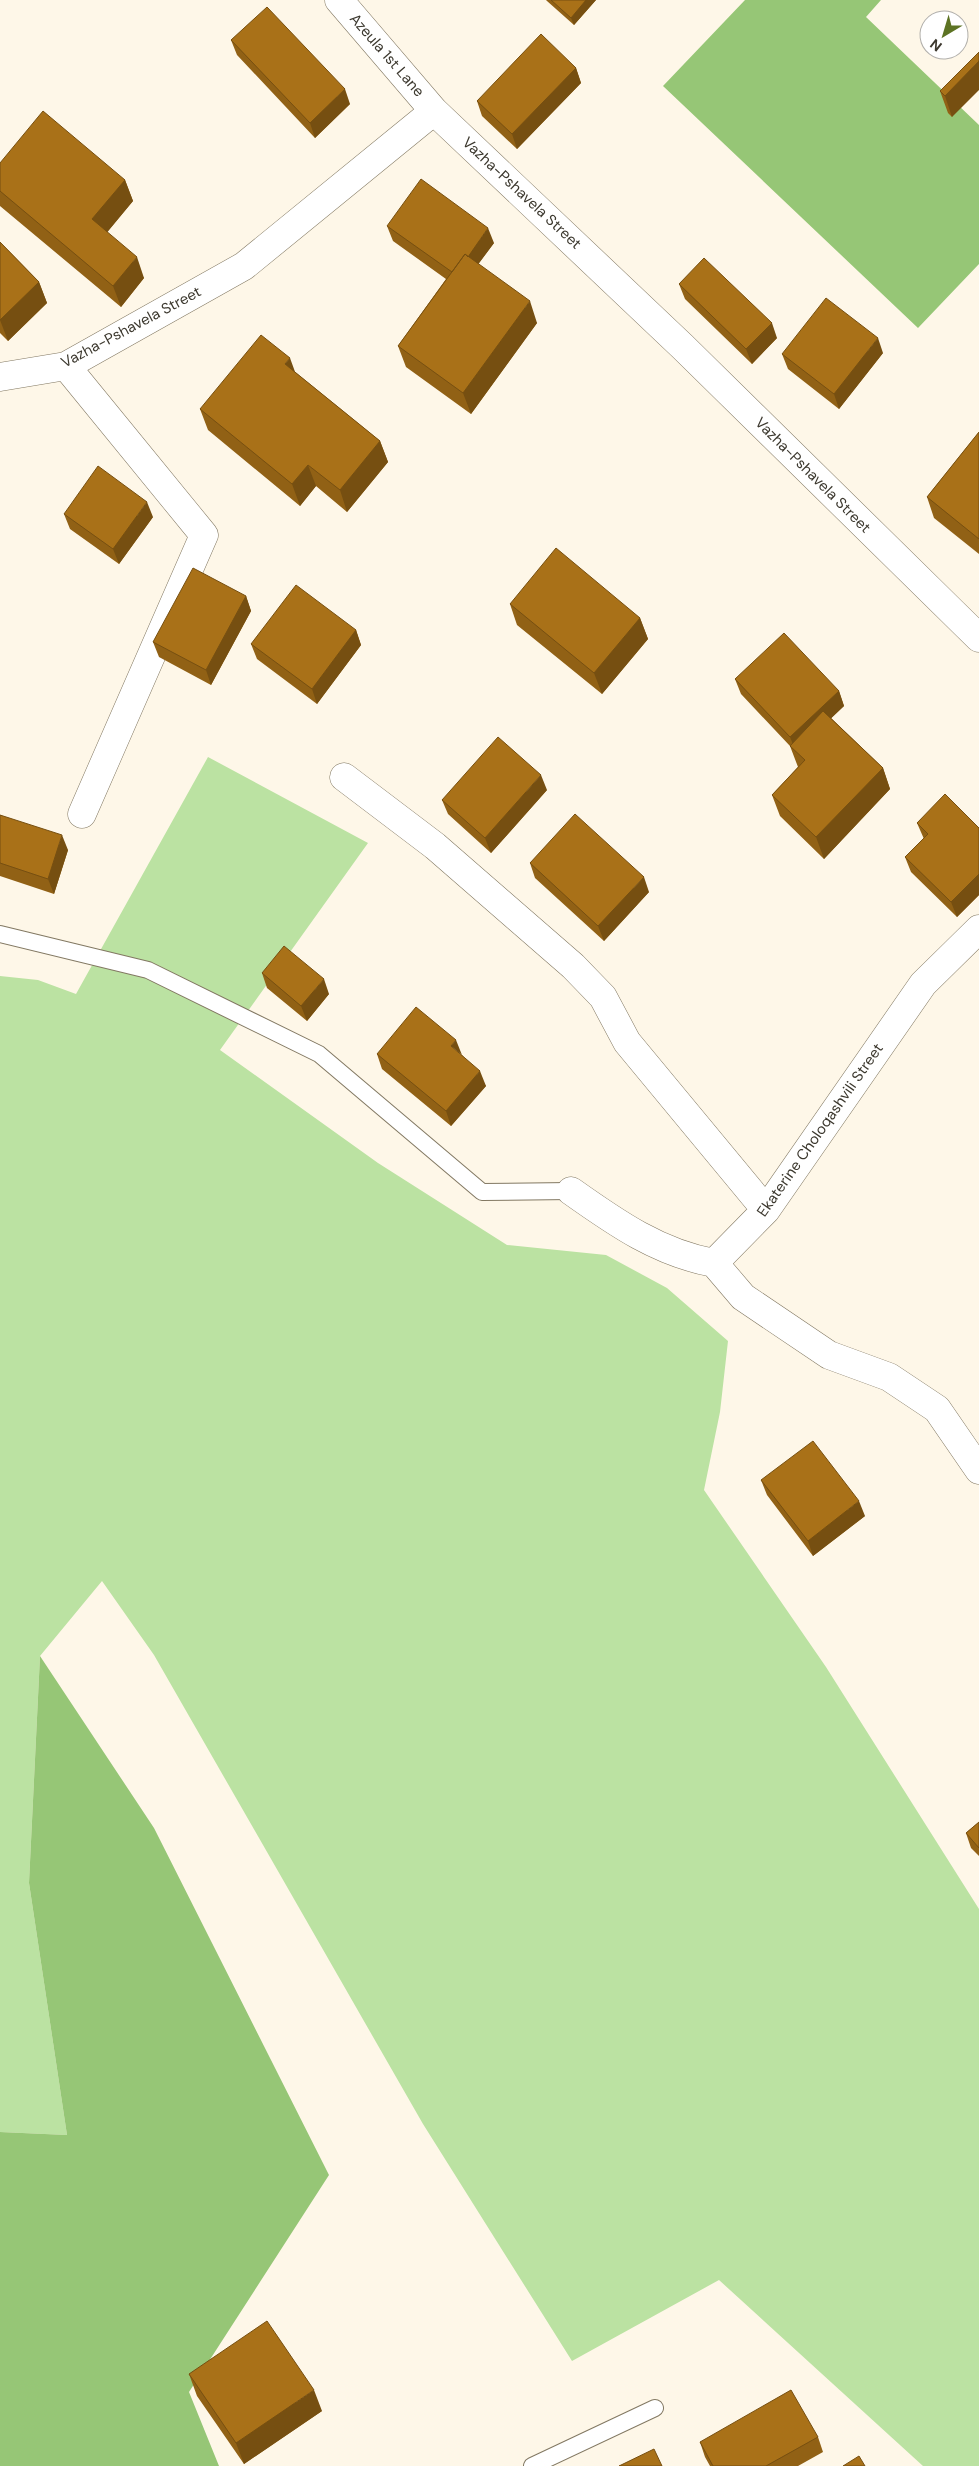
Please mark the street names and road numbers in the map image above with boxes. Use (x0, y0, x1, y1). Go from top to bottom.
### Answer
street label: Azeula 1st Lane (345, 9, 429, 101)
street label: Vazha-Pshavela Street (458, 133, 586, 254)
street label: Vazha-Pshavela Street (57, 282, 205, 372)
street label: Vazha-Pshavela Street (751, 413, 875, 537)
street label: Ekaterine Choloqashvili Street (752, 1039, 888, 1221)

